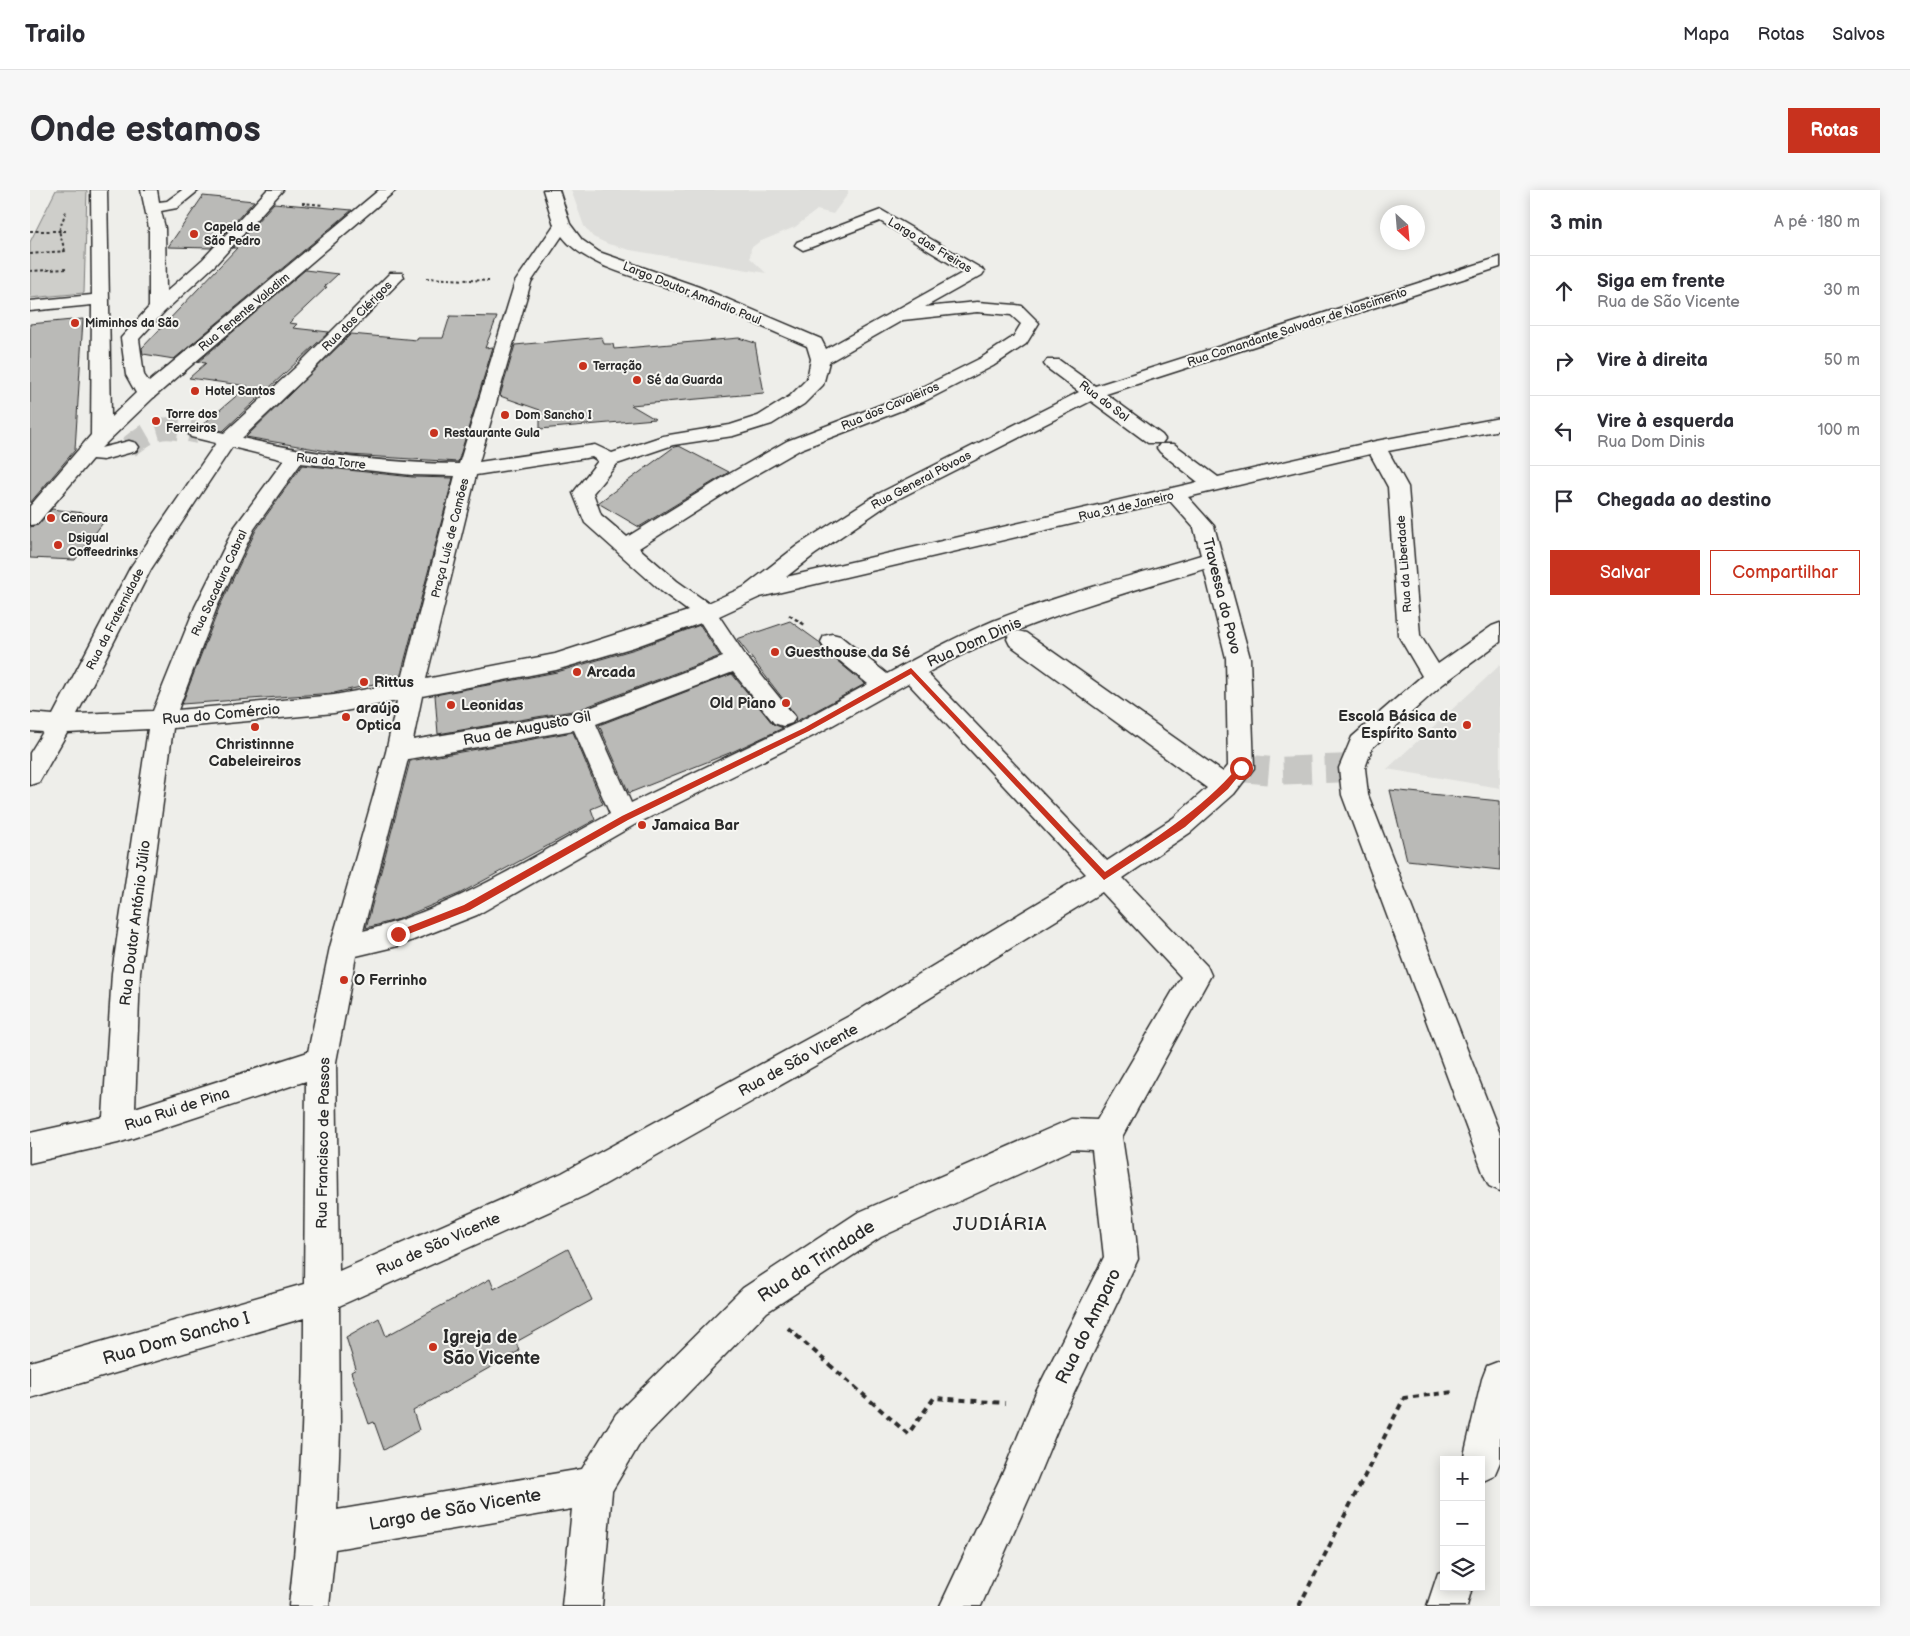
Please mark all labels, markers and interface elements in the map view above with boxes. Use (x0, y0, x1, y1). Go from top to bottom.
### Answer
text: Trailo (25, 20, 85, 49)
text: Mapa (1683, 24, 1729, 45)
text: Rotas (1757, 24, 1804, 45)
text: Salvos (1832, 24, 1885, 45)
button: Rotas (1788, 108, 1880, 153)
text: Onde estamos (30, 109, 261, 152)
north arrow (1380, 205, 1425, 250)
text: 3 min (1550, 210, 1603, 235)
text: A pé · 180 m (1774, 213, 1860, 232)
street label: Largo das Freiras (885, 214, 974, 276)
place label: Capela de São Pedro (204, 220, 261, 249)
marker: Capela de São Pedro (188, 228, 200, 240)
street label: Largo Doutor Amândio Paul (620, 259, 763, 328)
street label: Rua Tenente Valadim (196, 270, 293, 355)
text: Siga em frente (1597, 270, 1725, 293)
icon: ahead (1550, 277, 1578, 305)
street label: Rua dos Clérigos (319, 278, 396, 355)
text: 30 m (1823, 281, 1860, 300)
street label: Rua Comandante Salvador de Nascimento (1185, 285, 1409, 370)
text: Rua de São Vicente (1597, 293, 1740, 312)
place label: Miminhos da São (85, 316, 179, 331)
marker: Miminhos da São (69, 317, 81, 329)
icon: right (1550, 347, 1578, 375)
text: Vire à direita (1597, 349, 1708, 372)
text: 50 m (1824, 351, 1860, 370)
place label: Terração (593, 359, 642, 374)
marker: Terração (577, 360, 589, 372)
place label: Sé da Guarda (647, 373, 723, 388)
marker: Sé da Guarda (631, 374, 643, 386)
street label: Rua do Sol (1076, 378, 1132, 425)
street label: Rua dos Cavaleiros (839, 379, 942, 434)
place label: Hotel Santos (205, 384, 275, 399)
marker: Hotel Santos (189, 385, 201, 397)
place label: Torre dos Ferreiros (166, 407, 218, 436)
place label: Dom Sancho I (515, 408, 592, 423)
marker: Dom Sancho I (499, 409, 511, 421)
text: Vire à esquerda (1597, 410, 1734, 433)
marker: Torre dos Ferreiros (150, 415, 162, 427)
icon: left (1550, 417, 1578, 445)
text: 100 m (1817, 421, 1860, 440)
place label: Restaurante Gula (444, 426, 540, 441)
marker: Restaurante Gula (428, 427, 440, 439)
text: Rua Dom Dinis (1597, 433, 1705, 452)
street label: Rua General Póvoas (869, 448, 974, 513)
street label: Rua da Torre (295, 450, 367, 473)
street label: Praça Luís de Camões (428, 477, 473, 600)
icon: arrive (1550, 487, 1578, 515)
street label: Rua 31 de Janeiro (1077, 488, 1175, 525)
text: Chegada ao destino (1597, 489, 1771, 512)
place label: Cenoura (61, 511, 108, 526)
marker: Cenoura (45, 512, 57, 524)
street label: Rua da Liberdade (1394, 515, 1415, 613)
street label: Rua Sacadura Cabral (188, 528, 251, 639)
place label: Dsigual Coffeedrinks (68, 531, 138, 560)
street label: Travessa do Povo (1198, 536, 1245, 656)
marker: Dsigual Coffeedrinks (52, 539, 64, 551)
button: Salvar (1550, 550, 1700, 595)
button: Compartilhar (1710, 550, 1860, 595)
street label: Rua da Fraternidade (83, 566, 148, 673)
street label: Rua Dom Dinis (924, 613, 1025, 672)
place label: Guesthouse da Sé (785, 643, 910, 662)
marker: Guesthouse da Sé (769, 646, 781, 658)
place label: Arcada (586, 663, 636, 682)
marker: Arcada (571, 666, 583, 678)
place label: Rittus (374, 673, 414, 692)
marker: Rittus (358, 676, 370, 688)
place label: Old Piano (710, 694, 776, 713)
place label: Leonidas (461, 696, 523, 715)
marker: Old Piano (780, 697, 792, 709)
place label: araújo Optica (356, 699, 401, 735)
marker: Leonidas (445, 699, 457, 711)
street label: Rua do Comércio (161, 700, 281, 729)
street label: Rua de Augusto Gil (462, 707, 593, 750)
place label: Escola Básica de Espírito Santo (1338, 707, 1457, 743)
marker: araújo Optica (340, 711, 352, 723)
marker: Escola Básica de Espírito Santo (1461, 719, 1473, 731)
marker: Christinnne Cabeleireiros (249, 721, 261, 733)
place label: Christinnne Cabeleireiros (209, 735, 301, 771)
route start (1230, 757, 1253, 780)
place label: Jamaica Bar (652, 816, 740, 835)
marker: Jamaica Bar (636, 819, 648, 831)
street label: Rua Doutor António Júlio (116, 839, 155, 1007)
route end (387, 923, 410, 946)
place label: O Ferrinho (354, 971, 428, 990)
marker: O Ferrinho (338, 974, 350, 986)
street label: Rua de São Vicente (735, 1020, 861, 1101)
street label: Rua Francisco de Passos (313, 1056, 335, 1229)
street label: Rua Rui de Pina (122, 1084, 232, 1135)
street label: Rua de São Vicente (373, 1209, 503, 1280)
district label: JUDIÁRIA (953, 1212, 1047, 1236)
street label: Rua da Trindade (754, 1216, 879, 1307)
street label: Rua do Amparo (1051, 1265, 1126, 1388)
street label: Rua Dom Sancho I (100, 1307, 252, 1369)
place label: Igreja de São Vicente (443, 1327, 540, 1369)
marker: Igreja de São Vicente (427, 1341, 439, 1353)
map controls (1440, 1456, 1485, 1591)
button: + (1440, 1456, 1485, 1501)
street label: Largo de São Vicente (367, 1484, 543, 1535)
button: − (1440, 1501, 1485, 1546)
button: layers (1440, 1546, 1485, 1591)

